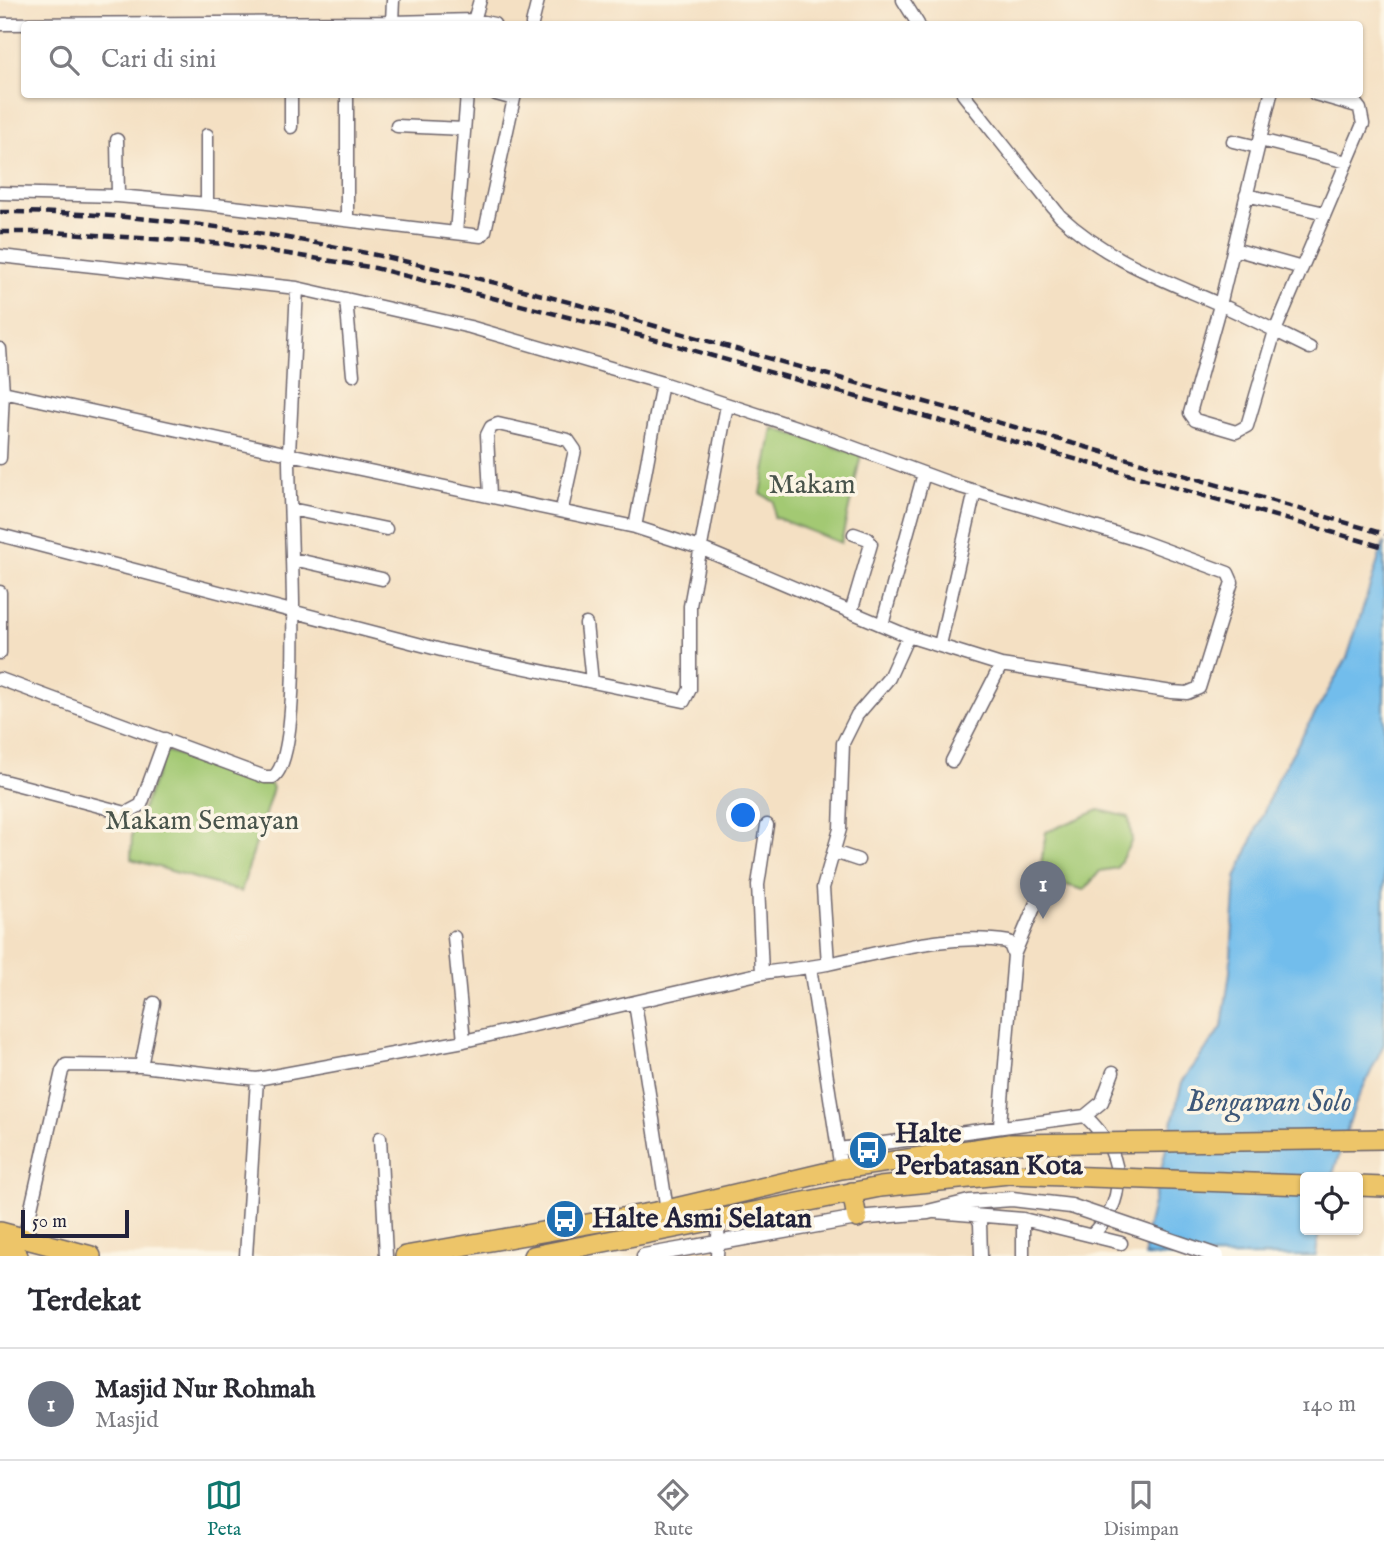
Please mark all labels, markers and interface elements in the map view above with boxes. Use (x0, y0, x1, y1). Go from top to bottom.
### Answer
search box (21, 21, 1363, 98)
icon: search (45, 41, 83, 79)
text: Cari di sini (101, 43, 216, 76)
park label: Makam (768, 468, 856, 503)
your location (726, 798, 760, 832)
park label: Makam Semayan (105, 804, 299, 839)
pin: 1 (1020, 861, 1066, 919)
water label: Bengawan Solo (1186, 1084, 1352, 1122)
place label: Halte Perbatasan Kota (895, 1117, 1084, 1184)
bus stop icon: Halte Perbatasan Kota (847, 1129, 889, 1171)
map controls (1300, 1172, 1363, 1235)
button: locate (1300, 1172, 1363, 1235)
bus stop icon: Halte Asmi Selatan (544, 1198, 586, 1240)
place label: Halte Asmi Selatan (592, 1202, 812, 1237)
scale bar (21, 1207, 130, 1239)
text: 50 m (32, 1210, 67, 1234)
text: Terdekat (28, 1283, 141, 1321)
text: Masjid Nur Rohmah (95, 1373, 315, 1406)
text: 1 (47, 1390, 55, 1419)
text: 140 m (1302, 1390, 1356, 1419)
text: Masjid (95, 1406, 158, 1435)
tab: Peta (205, 1476, 243, 1542)
tab: Rute (654, 1476, 693, 1542)
tab: Disimpan (1103, 1476, 1179, 1542)

